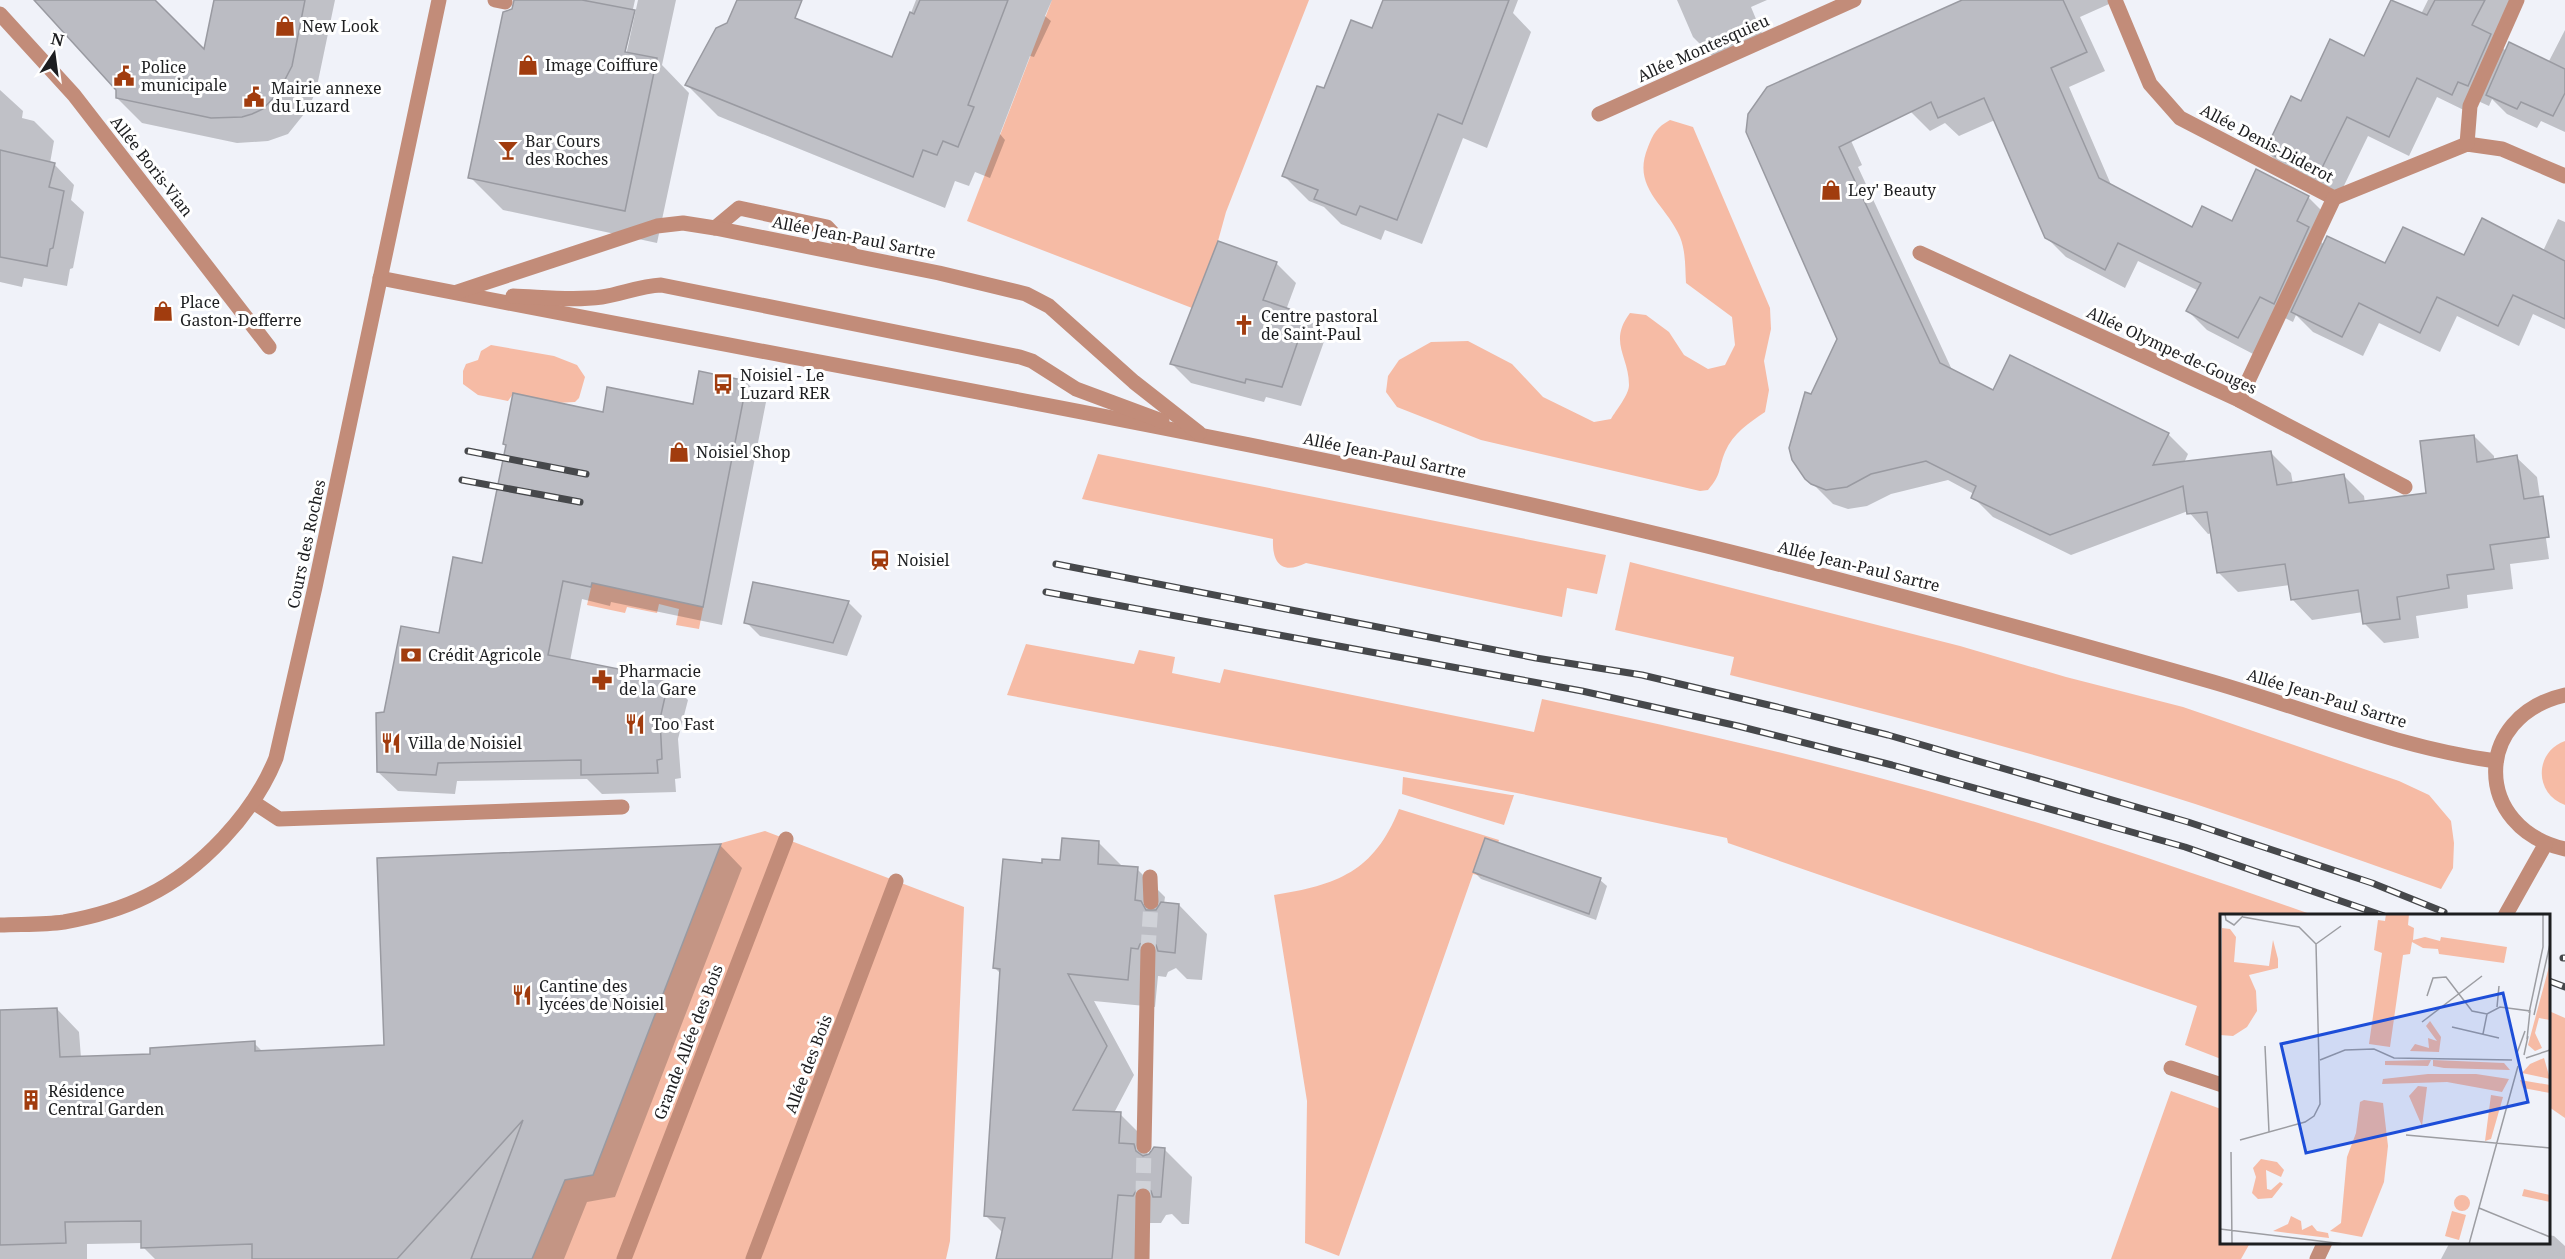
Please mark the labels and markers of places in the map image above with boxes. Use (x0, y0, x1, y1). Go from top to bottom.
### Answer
shop icon: New Look (273, 14, 297, 38)
place label: New Look (302, 15, 379, 37)
shop icon: Image Coiffure (516, 53, 540, 77)
place label: Image Coiffure (545, 54, 658, 76)
place label: Police municipale (141, 56, 227, 96)
public building icon: Police municipale (112, 64, 136, 88)
place label: Mairie annexe du Luzard (271, 77, 382, 117)
public building icon: Mairie annexe du Luzard (242, 85, 266, 109)
place label: Bar Cours des Roches (525, 130, 608, 170)
bar icon: Bar Cours des Roches (496, 138, 520, 162)
shop icon: Ley' Beauty (1819, 178, 1843, 202)
place label: Ley' Beauty (1848, 179, 1937, 201)
place label: Place Gaston-Defferre (180, 291, 302, 331)
shop icon: Place Gaston-Defferre (151, 299, 175, 323)
place label: Centre pastoral de Saint-Paul (1261, 305, 1378, 345)
church icon: Centre pastoral de Saint-Paul (1232, 313, 1256, 337)
place label: Noisiel - Le Luzard RER (740, 364, 830, 404)
bus stop icon: Noisiel - Le Luzard RER (711, 372, 735, 396)
shop icon: Noisiel Shop (667, 440, 691, 464)
place label: Noisiel Shop (696, 441, 791, 463)
station icon: Noisiel (868, 548, 892, 572)
place label: Noisiel (897, 549, 949, 571)
bank icon: Crédit Agricole (399, 643, 423, 667)
place label: Crédit Agricole (428, 644, 542, 666)
place label: Pharmacie de la Gare (619, 660, 701, 700)
pharmacy icon: Pharmacie de la Gare (590, 668, 614, 692)
restaurant icon: Too Fast (623, 712, 647, 736)
place label: Too Fast (652, 713, 715, 735)
restaurant icon: Villa de Noisiel (379, 731, 403, 755)
place label: Villa de Noisiel (408, 732, 522, 754)
place label: Cantine des lycées de Noisiel (539, 975, 664, 1015)
restaurant icon: Cantine des lycées de Noisiel (510, 983, 534, 1007)
place label: Résidence Central Garden (48, 1080, 164, 1120)
building icon: Résidence Central Garden (19, 1088, 43, 1112)

